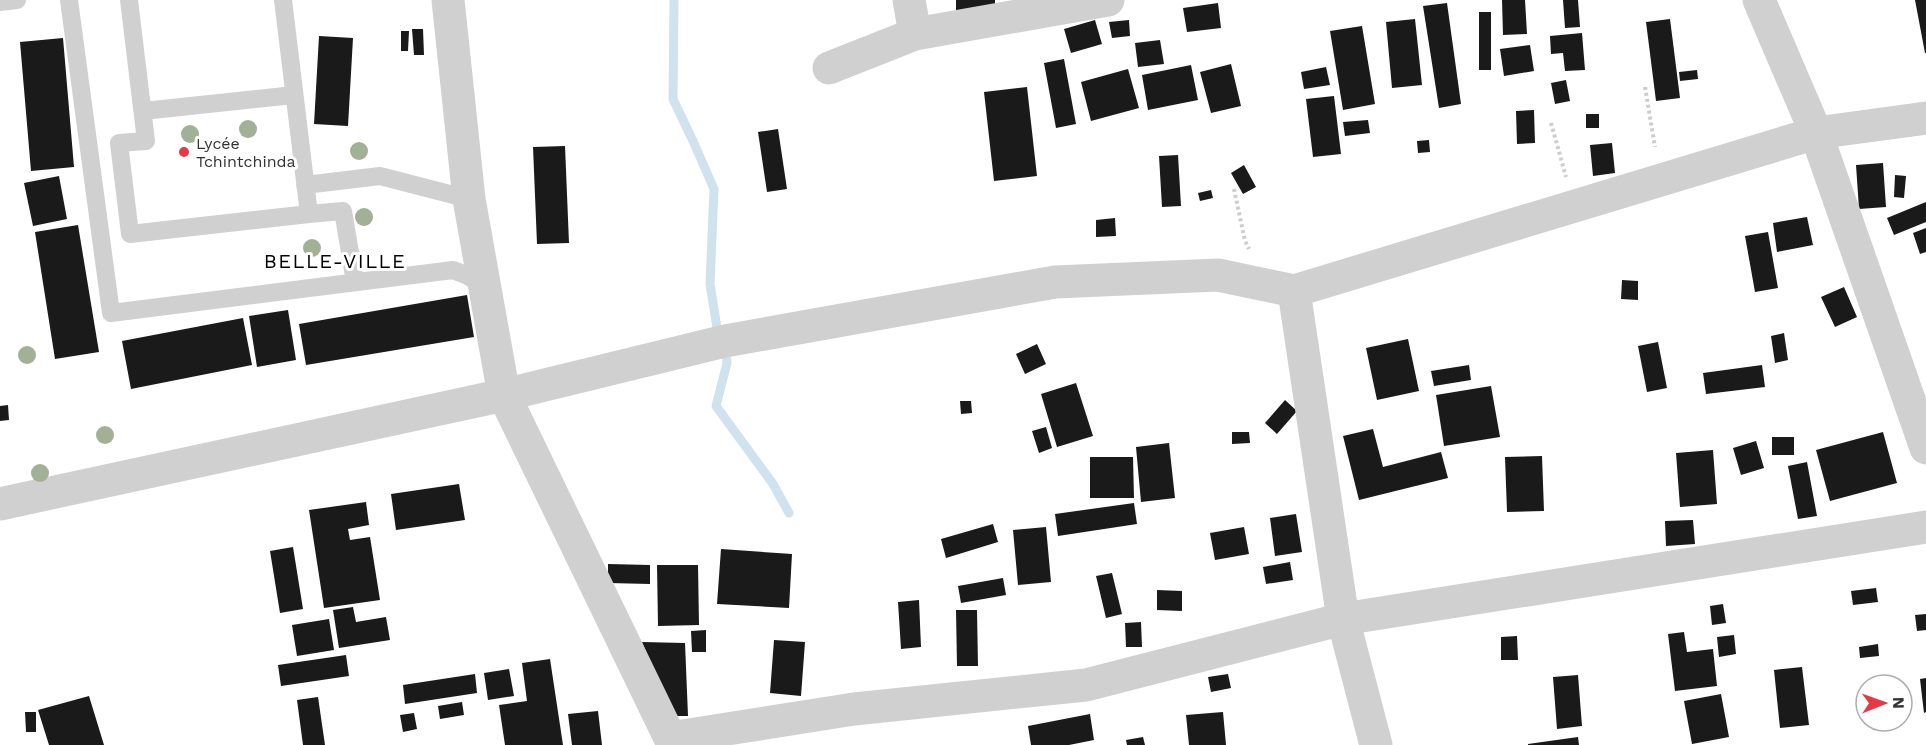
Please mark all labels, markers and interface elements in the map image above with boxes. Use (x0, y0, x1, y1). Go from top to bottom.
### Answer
place label: Lycée Tchintchinda (196, 134, 296, 171)
marker: Lycée Tchintchinda (177, 145, 191, 159)
district label: BELLE-VILLE (264, 249, 406, 273)
north arrow (1854, 673, 1914, 733)
text: N (1889, 697, 1908, 709)

